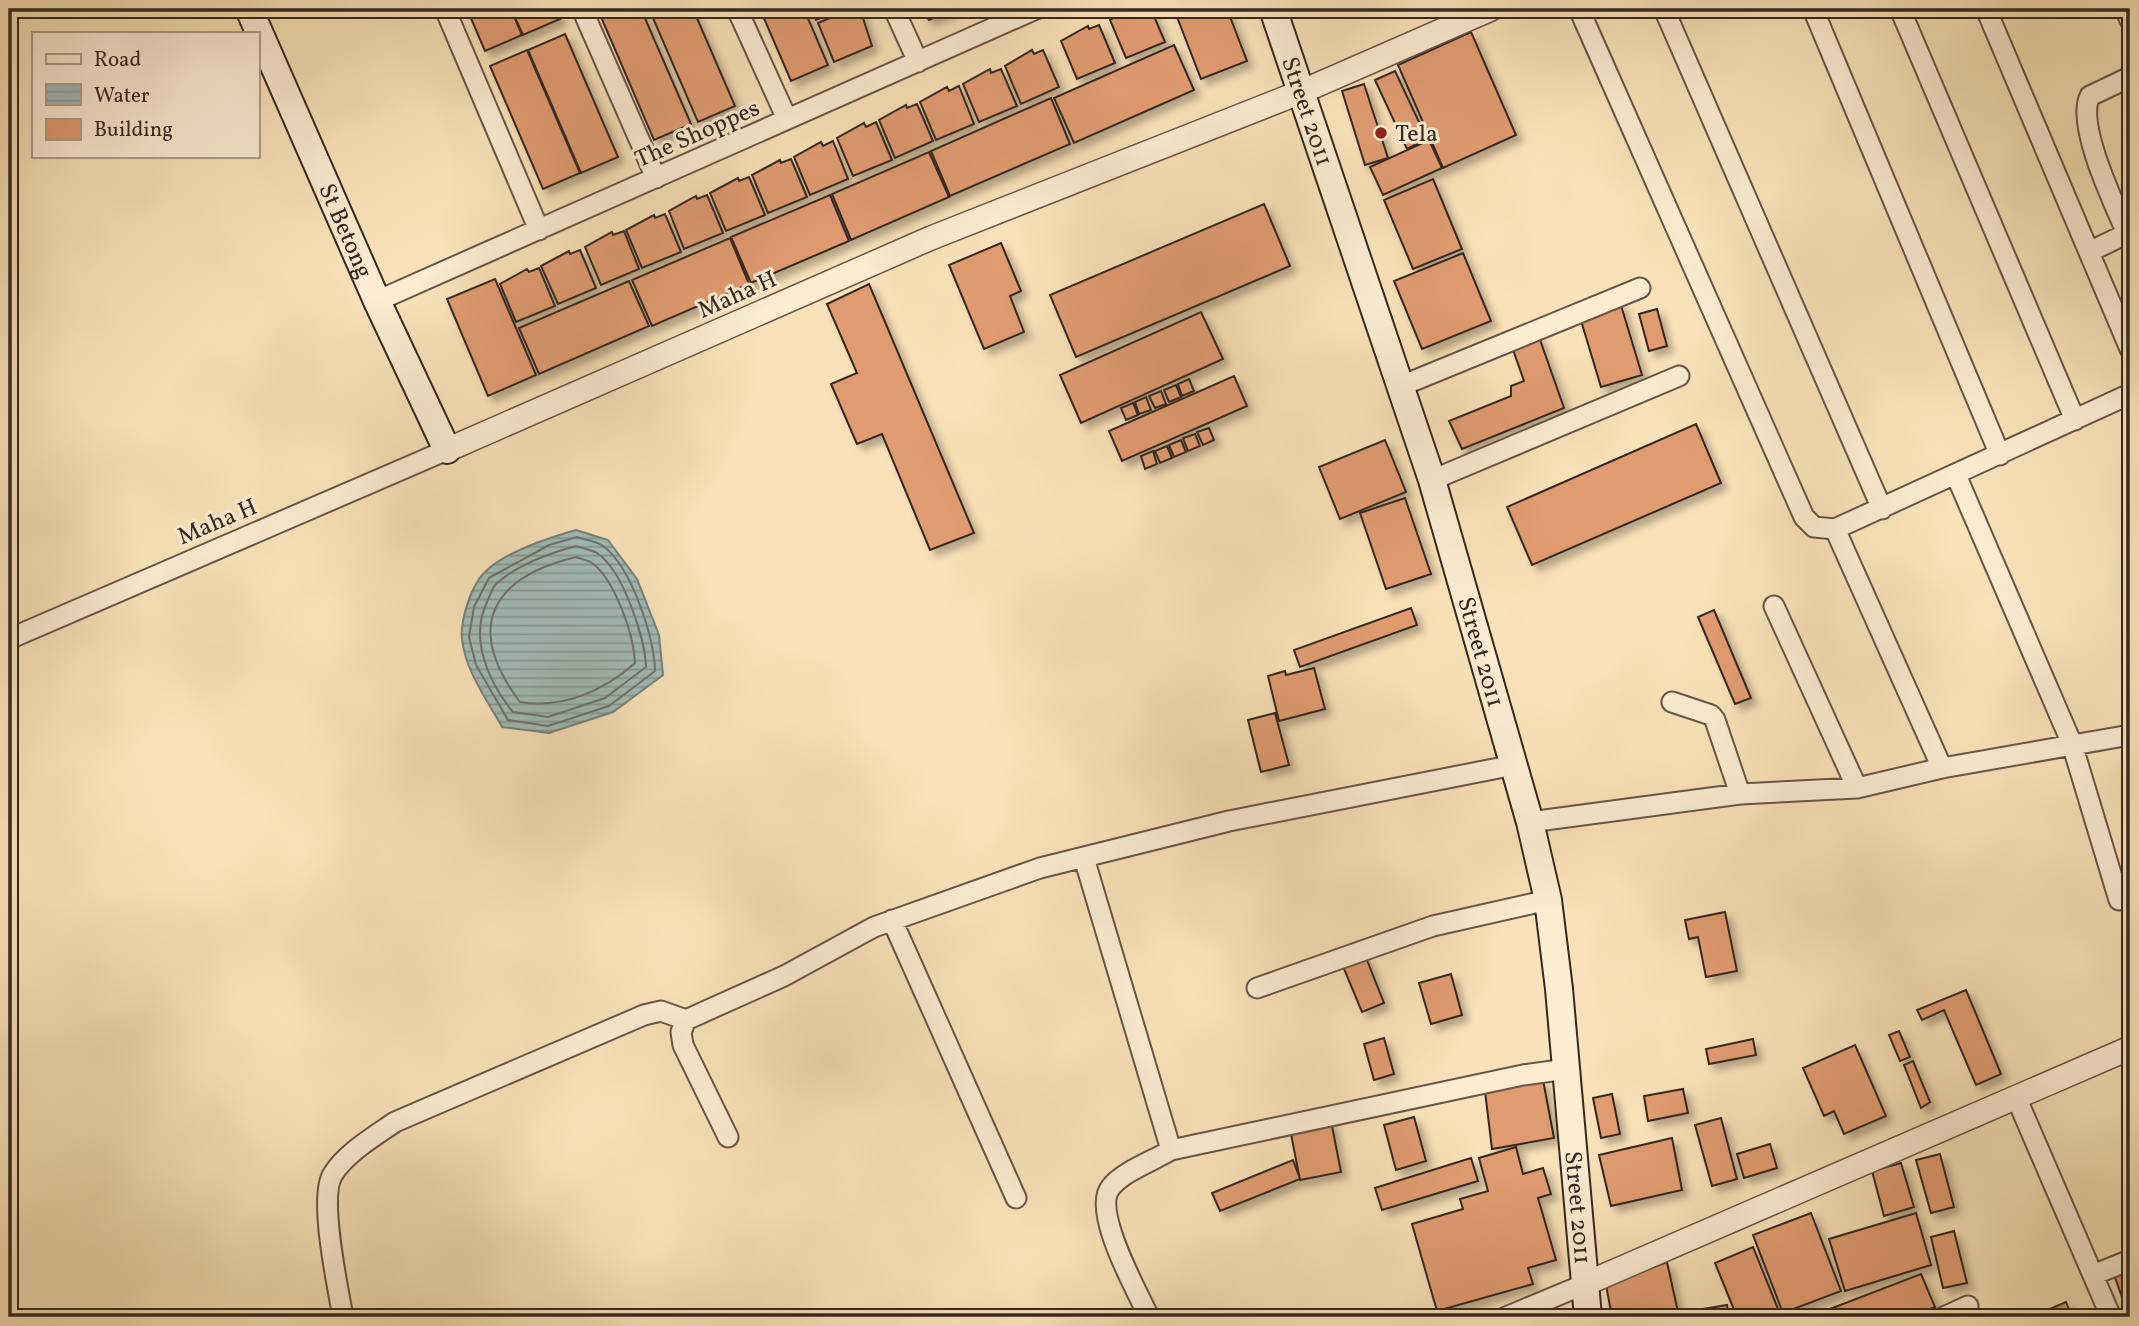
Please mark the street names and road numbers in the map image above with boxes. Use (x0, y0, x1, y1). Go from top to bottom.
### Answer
street label: Street 2011 (1271, 53, 1340, 171)
street label: The Shoppes (630, 92, 766, 178)
street label: St Betong (309, 179, 380, 284)
street label: Maha H (693, 263, 783, 328)
street label: Maha H (173, 491, 263, 555)
street label: Street 2011 (1447, 593, 1511, 712)
street label: Street 2011 (1554, 1150, 1598, 1266)

